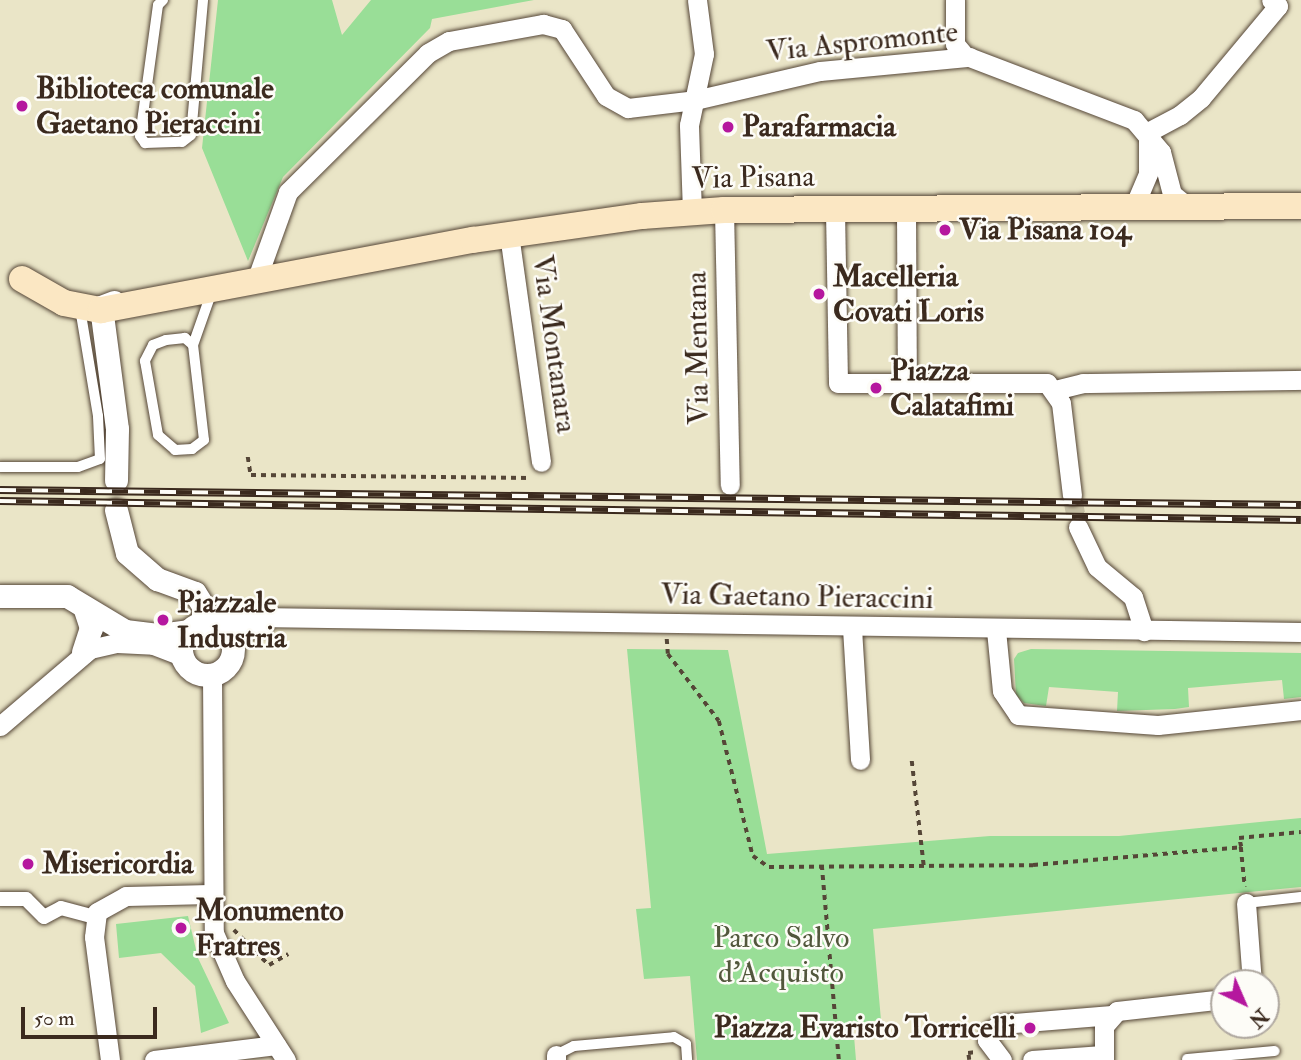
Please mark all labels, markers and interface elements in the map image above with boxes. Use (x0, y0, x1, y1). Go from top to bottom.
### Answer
street label: Via Aspromonte (764, 14, 960, 70)
place label: Biblioteca comunale Gaetano Pieraccini (36, 71, 274, 141)
marker: Biblioteca comunale Gaetano Pieraccini (14, 98, 30, 114)
place label: Parafarmacia (742, 109, 896, 145)
marker: Parafarmacia (720, 119, 736, 135)
street label: Via Pisana (691, 159, 815, 197)
place label: Via Pisana 104 (959, 212, 1131, 248)
marker: Via Pisana 104 (937, 222, 953, 238)
street label: Via Montanara (524, 253, 584, 435)
place label: Macelleria Covati Loris (833, 259, 984, 330)
street label: Via Mentana (679, 271, 717, 425)
marker: Macelleria Covati Loris (811, 286, 827, 302)
place label: Piazza Calatafimi (890, 353, 1014, 424)
marker: Piazza Calatafimi (868, 380, 884, 396)
street label: Via Gaetano Pieraccini (660, 577, 934, 617)
place label: Piazzale Industria (177, 585, 286, 656)
marker: Piazzale Industria (155, 612, 171, 628)
place label: Misericordia (42, 846, 193, 882)
marker: Misericordia (20, 856, 36, 872)
place label: Monumento Fratres (195, 893, 344, 964)
marker: Monumento Fratres (173, 920, 189, 936)
park label: Parco Salvo d'Acquisto (713, 920, 849, 990)
north arrow (1210, 969, 1280, 1039)
scale bar (24, 993, 161, 1038)
text: N (1244, 1003, 1273, 1032)
text: 50 m (34, 1005, 75, 1032)
place label: Piazza Evaristo Torricelli (714, 1010, 1016, 1046)
marker: Piazza Evaristo Torricelli (1022, 1020, 1038, 1036)

